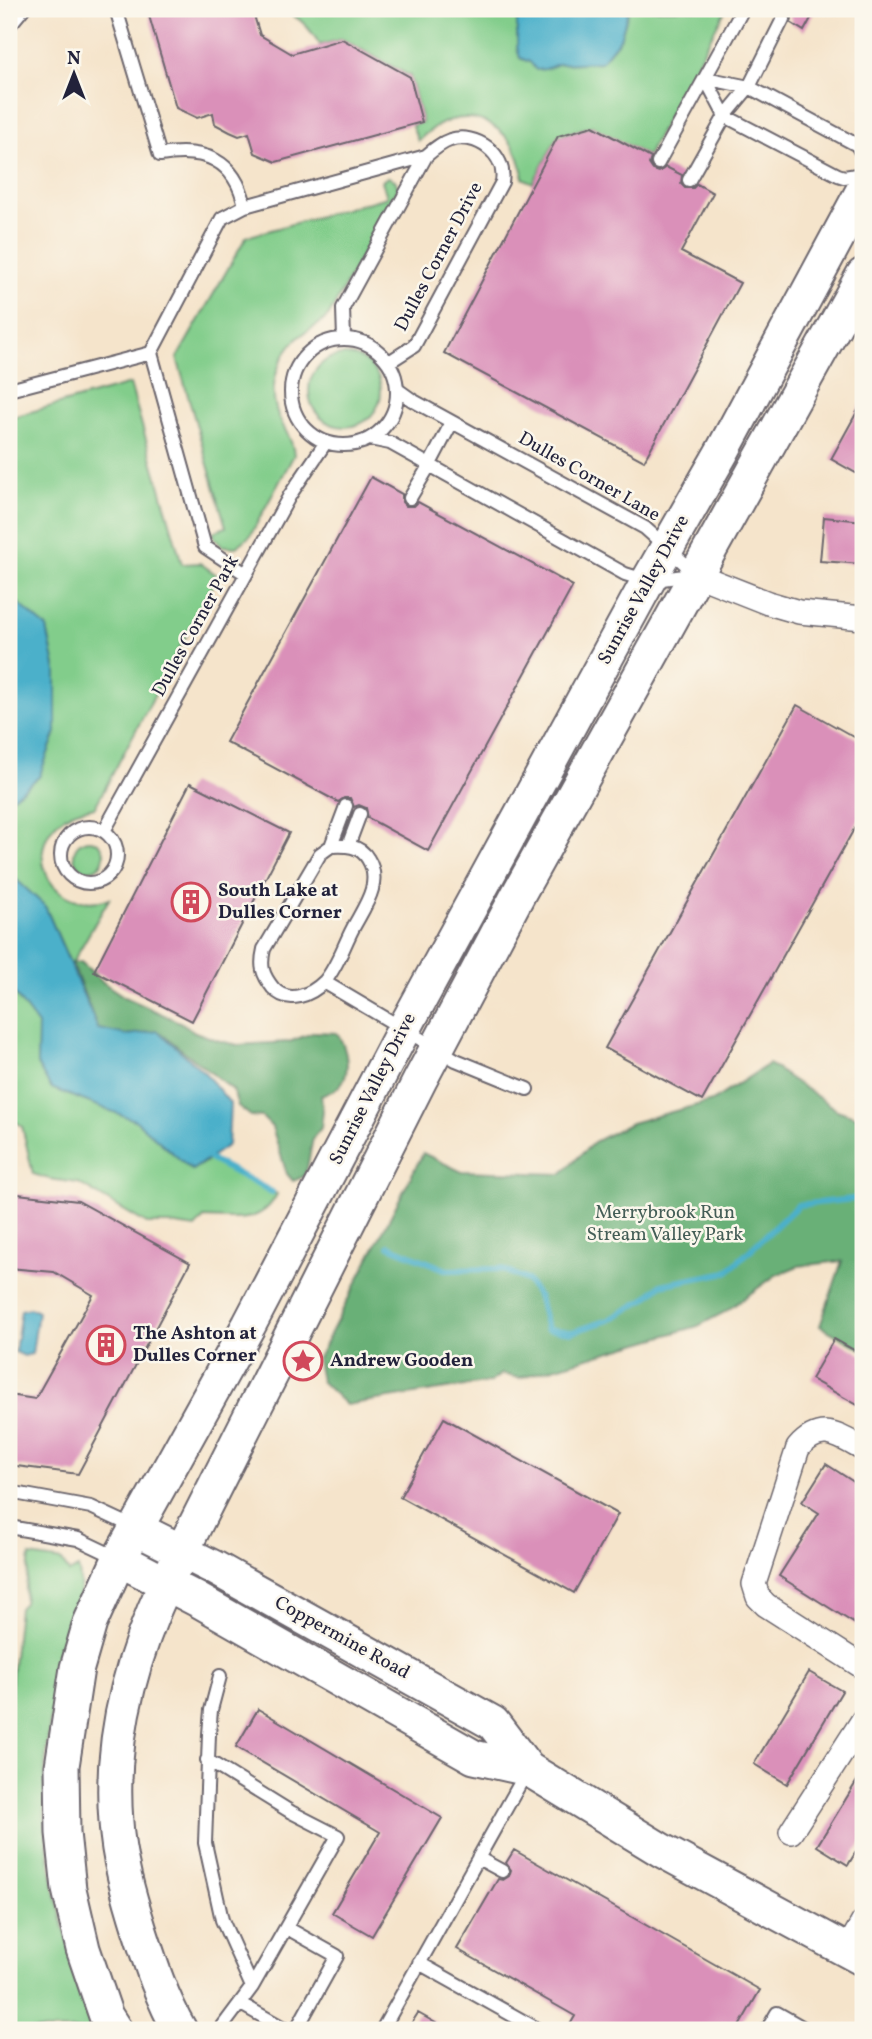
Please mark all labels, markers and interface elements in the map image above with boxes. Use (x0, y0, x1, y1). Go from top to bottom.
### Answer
north arrow (38, 38, 108, 108)
text: N (67, 46, 81, 72)
street label: Dulles Corner Drive (389, 178, 489, 336)
street label: Dulles Corner Lane (513, 426, 665, 528)
street label: Sunrise Valley Drive (592, 510, 696, 670)
street label: Dulles Corner Park (146, 550, 246, 702)
place label: South Lake at Dulles Corner (218, 878, 342, 926)
building icon: South Lake at Dulles Corner (170, 881, 212, 923)
street label: Sunrise Valley Drive (323, 1008, 423, 1170)
park label: Merrybrook Run Stream Valley Park (587, 1200, 743, 1248)
place label: The Ashton at Dulles Corner (133, 1321, 257, 1369)
building icon: The Ashton at Dulles Corner (85, 1324, 127, 1366)
place icon: Andrew Gooden (282, 1340, 324, 1382)
place label: Andrew Gooden (330, 1348, 473, 1374)
street label: Coppermine Road (270, 1590, 414, 1686)

